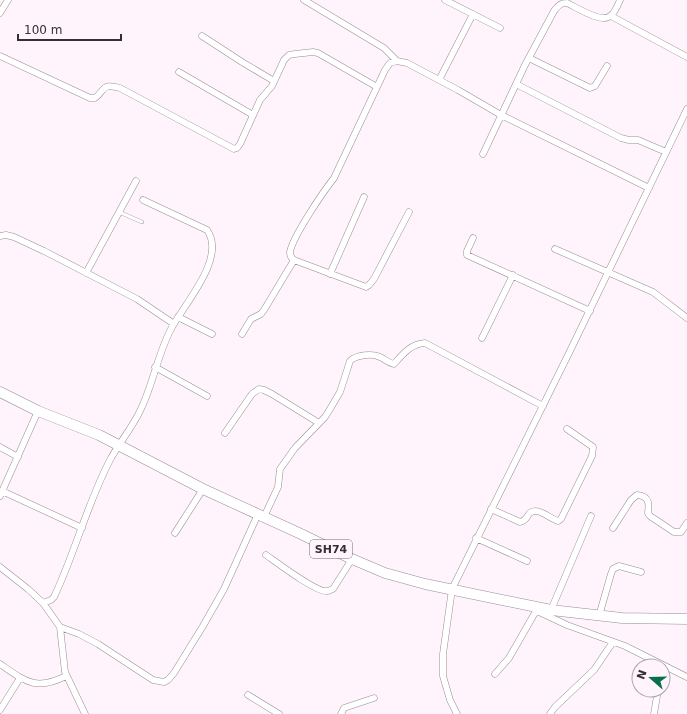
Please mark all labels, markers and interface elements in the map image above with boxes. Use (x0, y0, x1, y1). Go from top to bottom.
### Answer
scale bar (18, 16, 121, 42)
text: 100 m (24, 23, 62, 37)
road number: SH74 (310, 540, 352, 558)
north arrow (631, 658, 671, 698)
text: N (634, 668, 650, 681)

